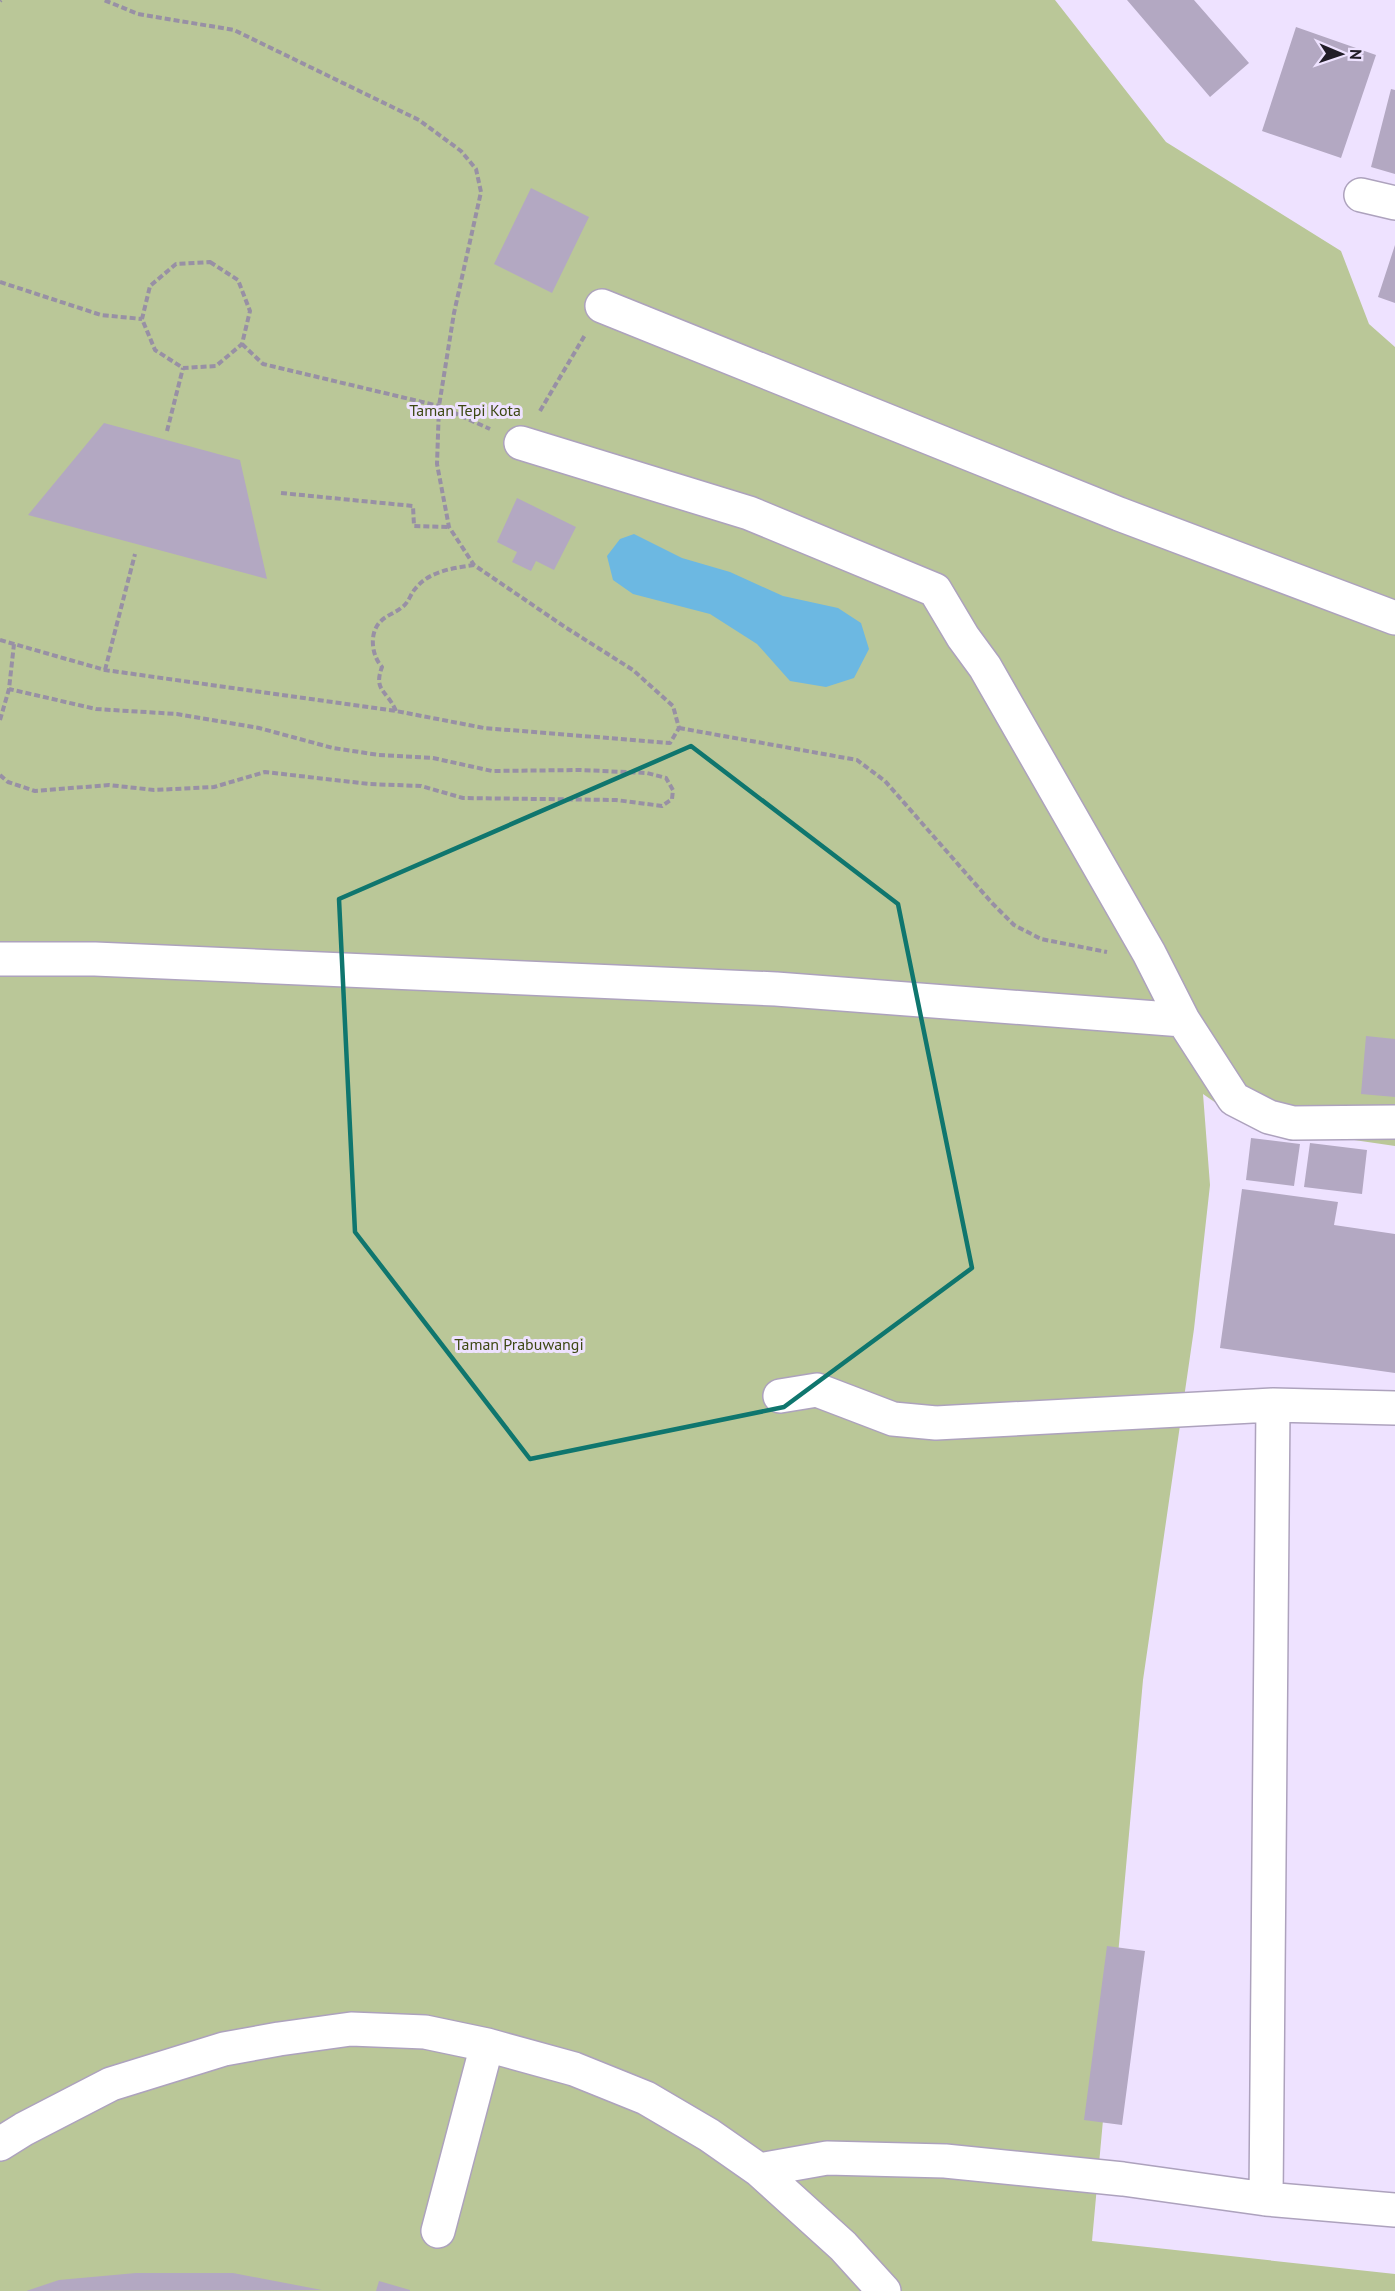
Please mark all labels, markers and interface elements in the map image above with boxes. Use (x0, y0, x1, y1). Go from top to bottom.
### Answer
north arrow (1311, 24, 1371, 84)
text: N (1346, 49, 1366, 60)
park label: Taman Tepi Kota (409, 400, 521, 420)
park label: Taman Prabuwangi (454, 1334, 584, 1354)

